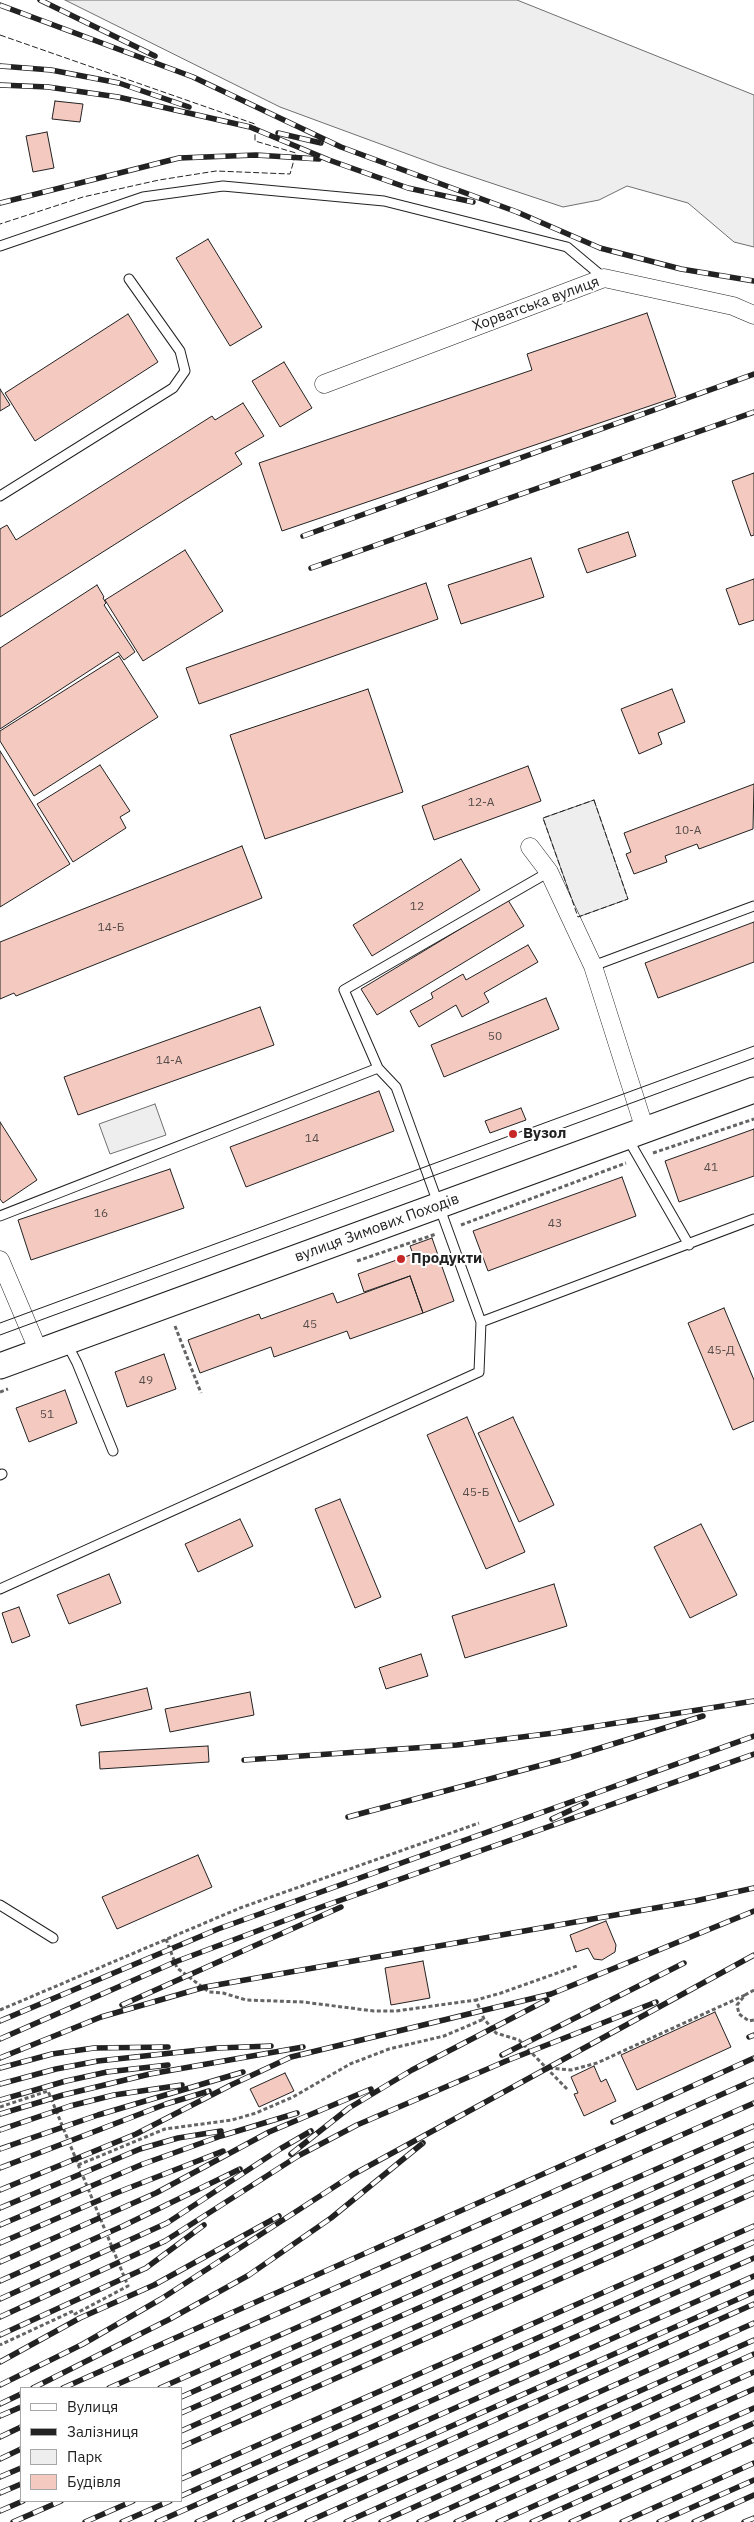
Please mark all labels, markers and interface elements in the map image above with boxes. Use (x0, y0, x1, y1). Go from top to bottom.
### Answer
street label: Хорватська вулиця (470, 273, 602, 335)
house number: 12-А (468, 796, 494, 810)
house number: 10-А (675, 824, 701, 838)
house number: 12 (410, 900, 424, 914)
house number: 14-Б (98, 921, 124, 935)
house number: 50 (488, 1030, 502, 1044)
house number: 14-А (156, 1054, 182, 1068)
place label: Вузол (523, 1125, 566, 1143)
marker: Вузол (507, 1128, 519, 1140)
house number: 14 (305, 1132, 319, 1146)
house number: 41 (704, 1161, 718, 1175)
street label: вулиця Зимових Походів (292, 1190, 462, 1266)
house number: 16 (94, 1207, 108, 1221)
house number: 43 (548, 1217, 562, 1231)
place label: Продукти (411, 1250, 482, 1268)
marker: Продукти (395, 1253, 407, 1265)
house number: 45 (303, 1318, 317, 1332)
house number: 45-Д (707, 1344, 735, 1358)
house number: 49 (139, 1374, 153, 1388)
house number: 51 (40, 1408, 54, 1422)
house number: 45-Б (463, 1486, 489, 1500)
legend (20, 2387, 182, 2502)
text: Вулиця (67, 2397, 118, 2416)
text: Залізниця (67, 2422, 138, 2441)
text: Парк (67, 2447, 102, 2466)
text: Будівля (67, 2472, 121, 2491)

